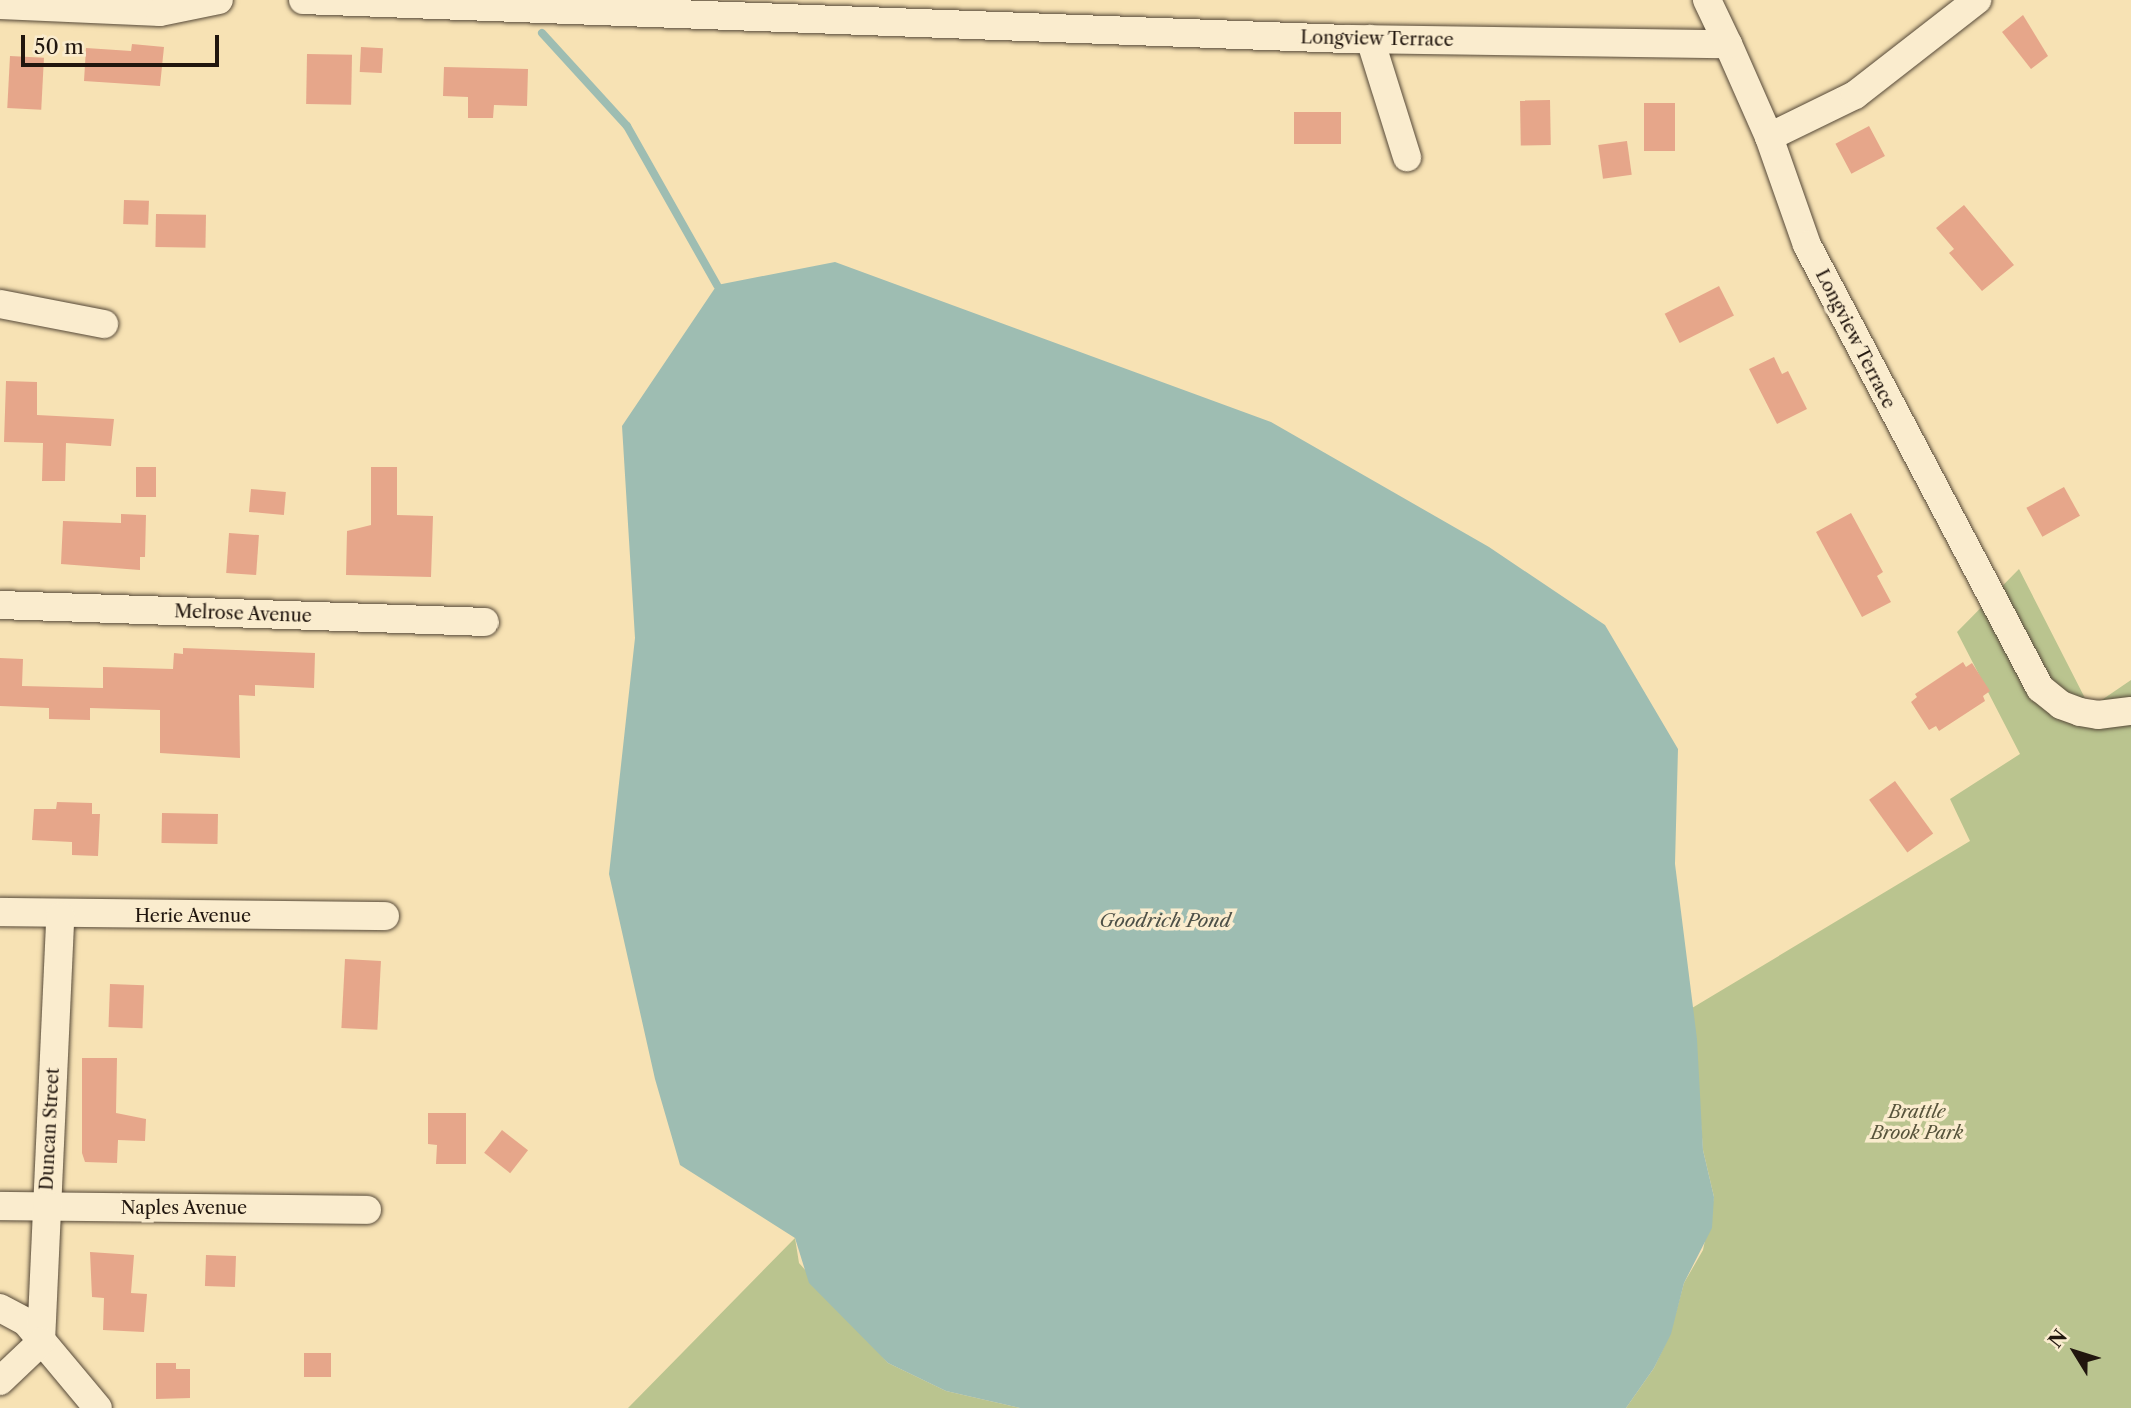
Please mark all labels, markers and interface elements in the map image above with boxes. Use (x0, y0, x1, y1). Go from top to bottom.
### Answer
scale bar (24, 21, 222, 65)
street label: Longview Terrace (1300, 27, 1454, 51)
text: 50 m (34, 34, 84, 59)
street label: Longview Terrace (1810, 265, 1900, 413)
street label: Melrose Avenue (174, 601, 312, 627)
street label: Herie Avenue (134, 905, 252, 927)
water label: Goodrich Pond (1099, 910, 1231, 932)
street label: Duncan Street (36, 1067, 64, 1191)
park label: Brattle Brook Park (1871, 1102, 1963, 1144)
street label: Naples Avenue (120, 1197, 248, 1219)
north arrow (2040, 1317, 2110, 1387)
text: N (2044, 1325, 2072, 1352)

